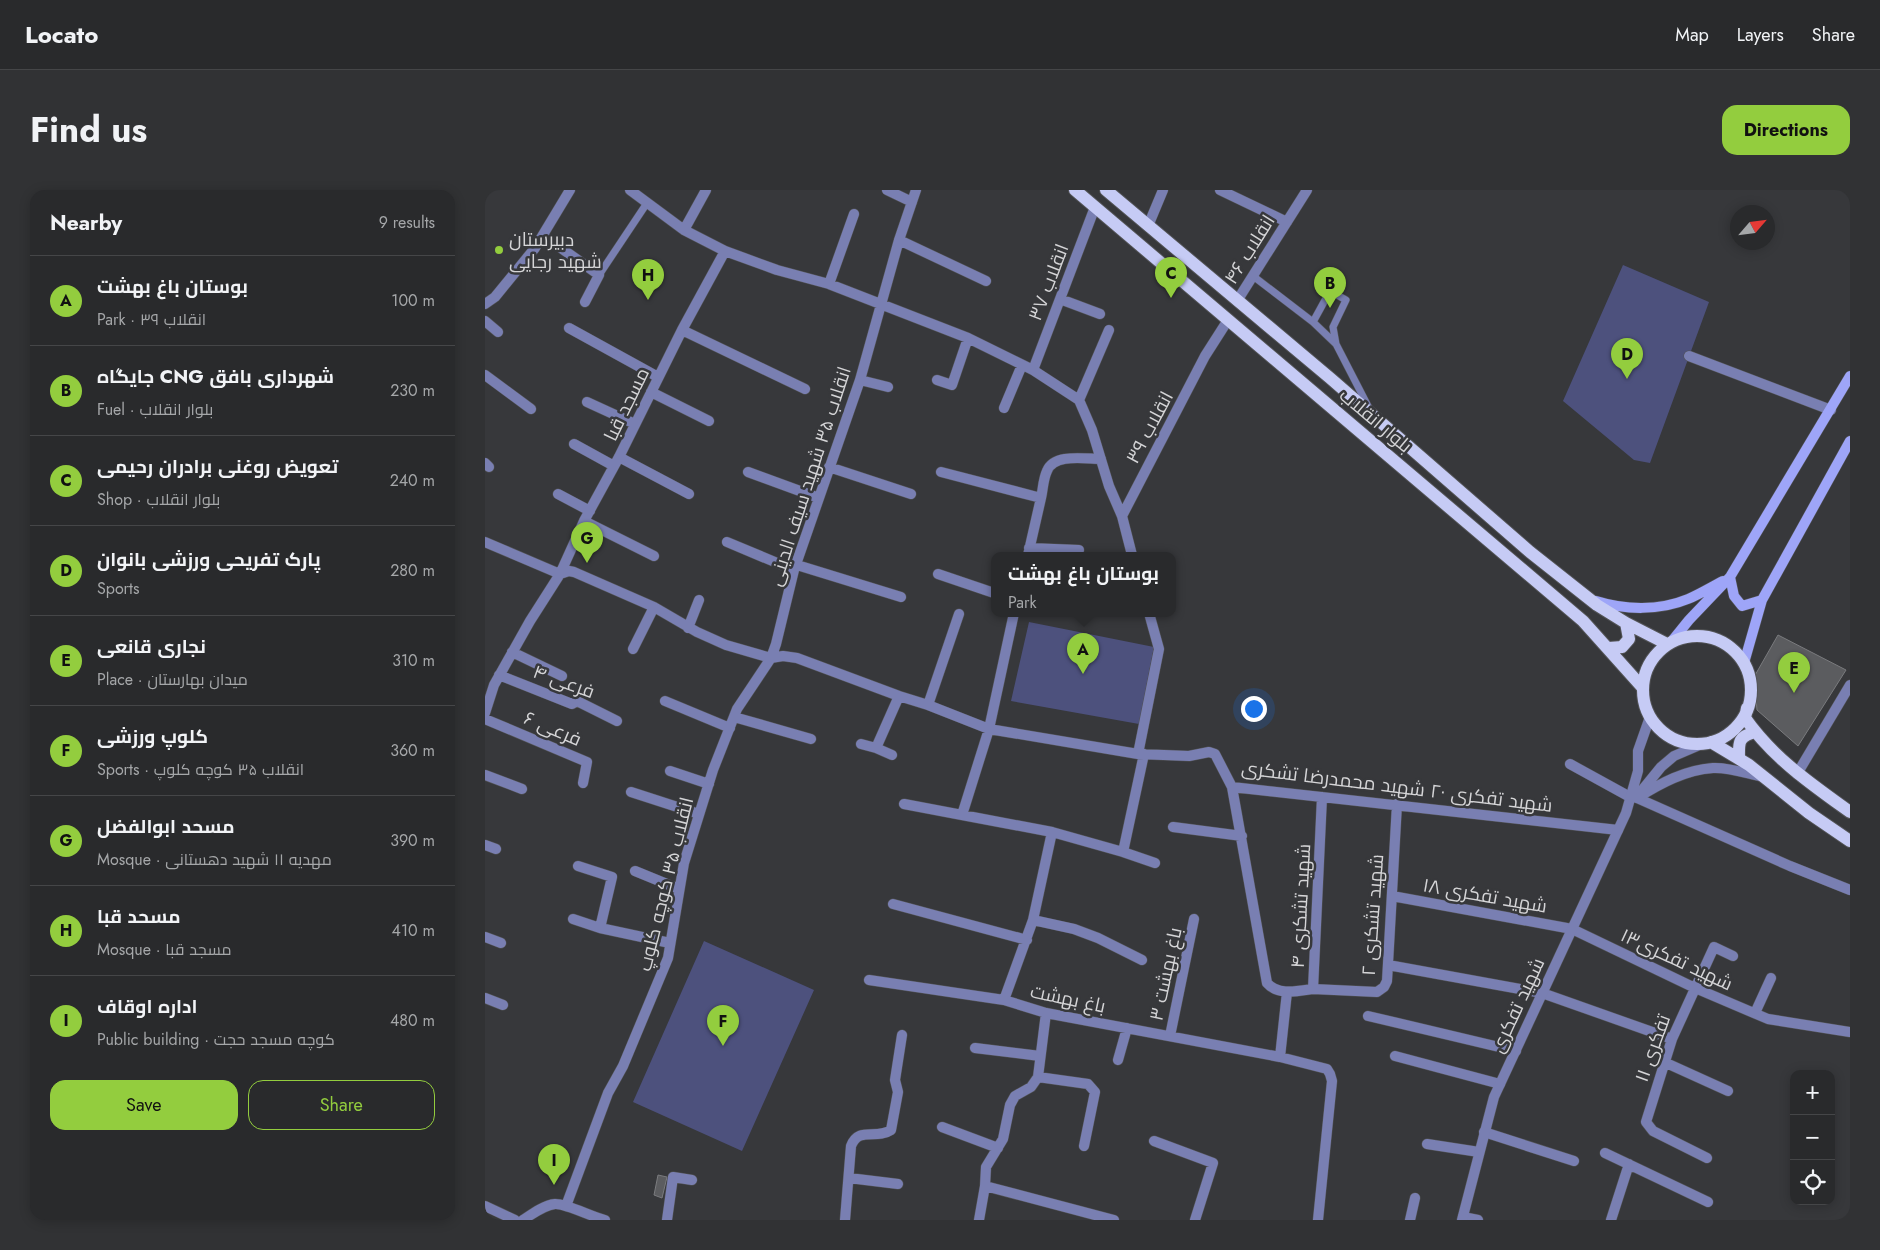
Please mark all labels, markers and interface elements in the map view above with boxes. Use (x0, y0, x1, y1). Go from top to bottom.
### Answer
text: Locato (25, 17, 98, 52)
text: Map (1675, 22, 1709, 48)
text: Layers (1737, 22, 1784, 48)
text: Share (1812, 22, 1855, 48)
text: Find us (30, 105, 147, 155)
button: Directions (1722, 105, 1850, 155)
north arrow (1730, 205, 1775, 250)
text: Nearby (50, 208, 122, 238)
street label: انقلاب ۴۶ (1217, 209, 1281, 289)
text: 9 results (379, 211, 435, 234)
place label: دبیرستان شهید رجایی (509, 226, 602, 275)
street label: انقلاب ۳۷ (1021, 240, 1075, 325)
marker: دبیرستان شهید رجایی (493, 244, 505, 256)
pin: C (1155, 257, 1187, 298)
pin: H (632, 259, 664, 300)
pin: B (1314, 267, 1346, 308)
text: بوستان باغ بهشت (97, 273, 248, 300)
text: A (60, 289, 72, 312)
text: 100 m (391, 289, 435, 312)
text: Park · انقلاب ۳۹ (97, 308, 206, 331)
pin: D (1611, 338, 1643, 379)
text: جایگاه CNG شهرداری بافق (97, 363, 334, 390)
street label: مسجد قبا (597, 363, 656, 445)
street label: انقلاب ۳۵ شهید سیف الدینی (761, 363, 858, 589)
text: B (61, 379, 71, 402)
text: 230 m (390, 379, 435, 402)
street label: بلوار انقلاب (1333, 382, 1418, 459)
street label: انقلاب ۳۹ (1119, 386, 1180, 468)
text: Fuel · بلوار انقلاب (97, 398, 213, 421)
text: تعویض روغنی برادران رحیمی (97, 453, 338, 480)
text: C (60, 469, 72, 492)
text: 240 m (390, 469, 435, 492)
text: Shop · بلوار انقلاب (97, 488, 220, 511)
pin: G (571, 522, 603, 563)
text: پارک تفریحی ورزشی بانوان (97, 546, 321, 573)
popup (991, 552, 1176, 617)
text: D (60, 559, 72, 582)
text: 280 m (390, 559, 435, 582)
text: بوستان باغ بهشت (1008, 560, 1159, 587)
text: Sports (97, 577, 139, 600)
text: Park (1008, 591, 1037, 614)
text: نجاری قانعی (97, 633, 206, 660)
pin: A (1067, 633, 1099, 674)
text: E (61, 649, 71, 672)
text: 310 m (392, 649, 435, 672)
pin: E (1778, 652, 1810, 693)
street label: فرعی ۴ (529, 658, 598, 705)
text: Place · میدان بهارستان (97, 668, 248, 691)
your location (1241, 696, 1267, 722)
street label: فرعی ۶ (520, 704, 586, 753)
text: کلوپ ورزشی (97, 723, 208, 750)
text: F (62, 739, 70, 762)
text: 360 m (390, 739, 435, 762)
street label: شهید تفکری ۲۰ شهید محمدرضا تشکری (1240, 754, 1554, 819)
text: Sports · انقلاب ۳۵ کوچه کلوپ (97, 758, 304, 781)
street label: انقلاب ۳۵ کوچه کلوپ (631, 794, 700, 974)
text: مسحد ابوالفضل (97, 813, 235, 840)
text: G (59, 829, 73, 852)
text: 390 m (390, 829, 435, 852)
street label: شهید تشکری ۴ (1284, 843, 1317, 969)
text: Mosque · مهدیه ۱۱ شهید دهستانی (97, 848, 332, 871)
street label: شهید تشکری ۲ (1355, 853, 1390, 977)
street label: شهید تفکری ۱۸ (1421, 871, 1549, 920)
text: مسحد قبا (97, 903, 180, 930)
text: H (60, 919, 72, 942)
text: 410 m (392, 919, 435, 942)
street label: شهید تفکری۱۳ (1616, 922, 1737, 997)
street label: باغ بهشت ۳ (1142, 925, 1189, 1023)
text: Mosque · مسجد قبا (97, 938, 232, 961)
street label: شهید تفکری (1484, 953, 1551, 1057)
street label: باغ بهشت (1028, 977, 1108, 1020)
text: اداره اوقاف (97, 993, 197, 1020)
pin: F (707, 1005, 739, 1046)
text: I (63, 1009, 69, 1032)
text: 480 m (390, 1009, 435, 1032)
street label: تفکری ۱۱ (1628, 1011, 1677, 1086)
text: Public building · کوچه مسجد حجت (97, 1028, 335, 1051)
map controls (1790, 1070, 1835, 1205)
button: + (1790, 1070, 1835, 1115)
button: Save (50, 1080, 238, 1130)
button: Share (248, 1080, 435, 1130)
button: − (1790, 1115, 1835, 1160)
pin: I (538, 1144, 570, 1185)
button: locate (1790, 1160, 1835, 1205)

